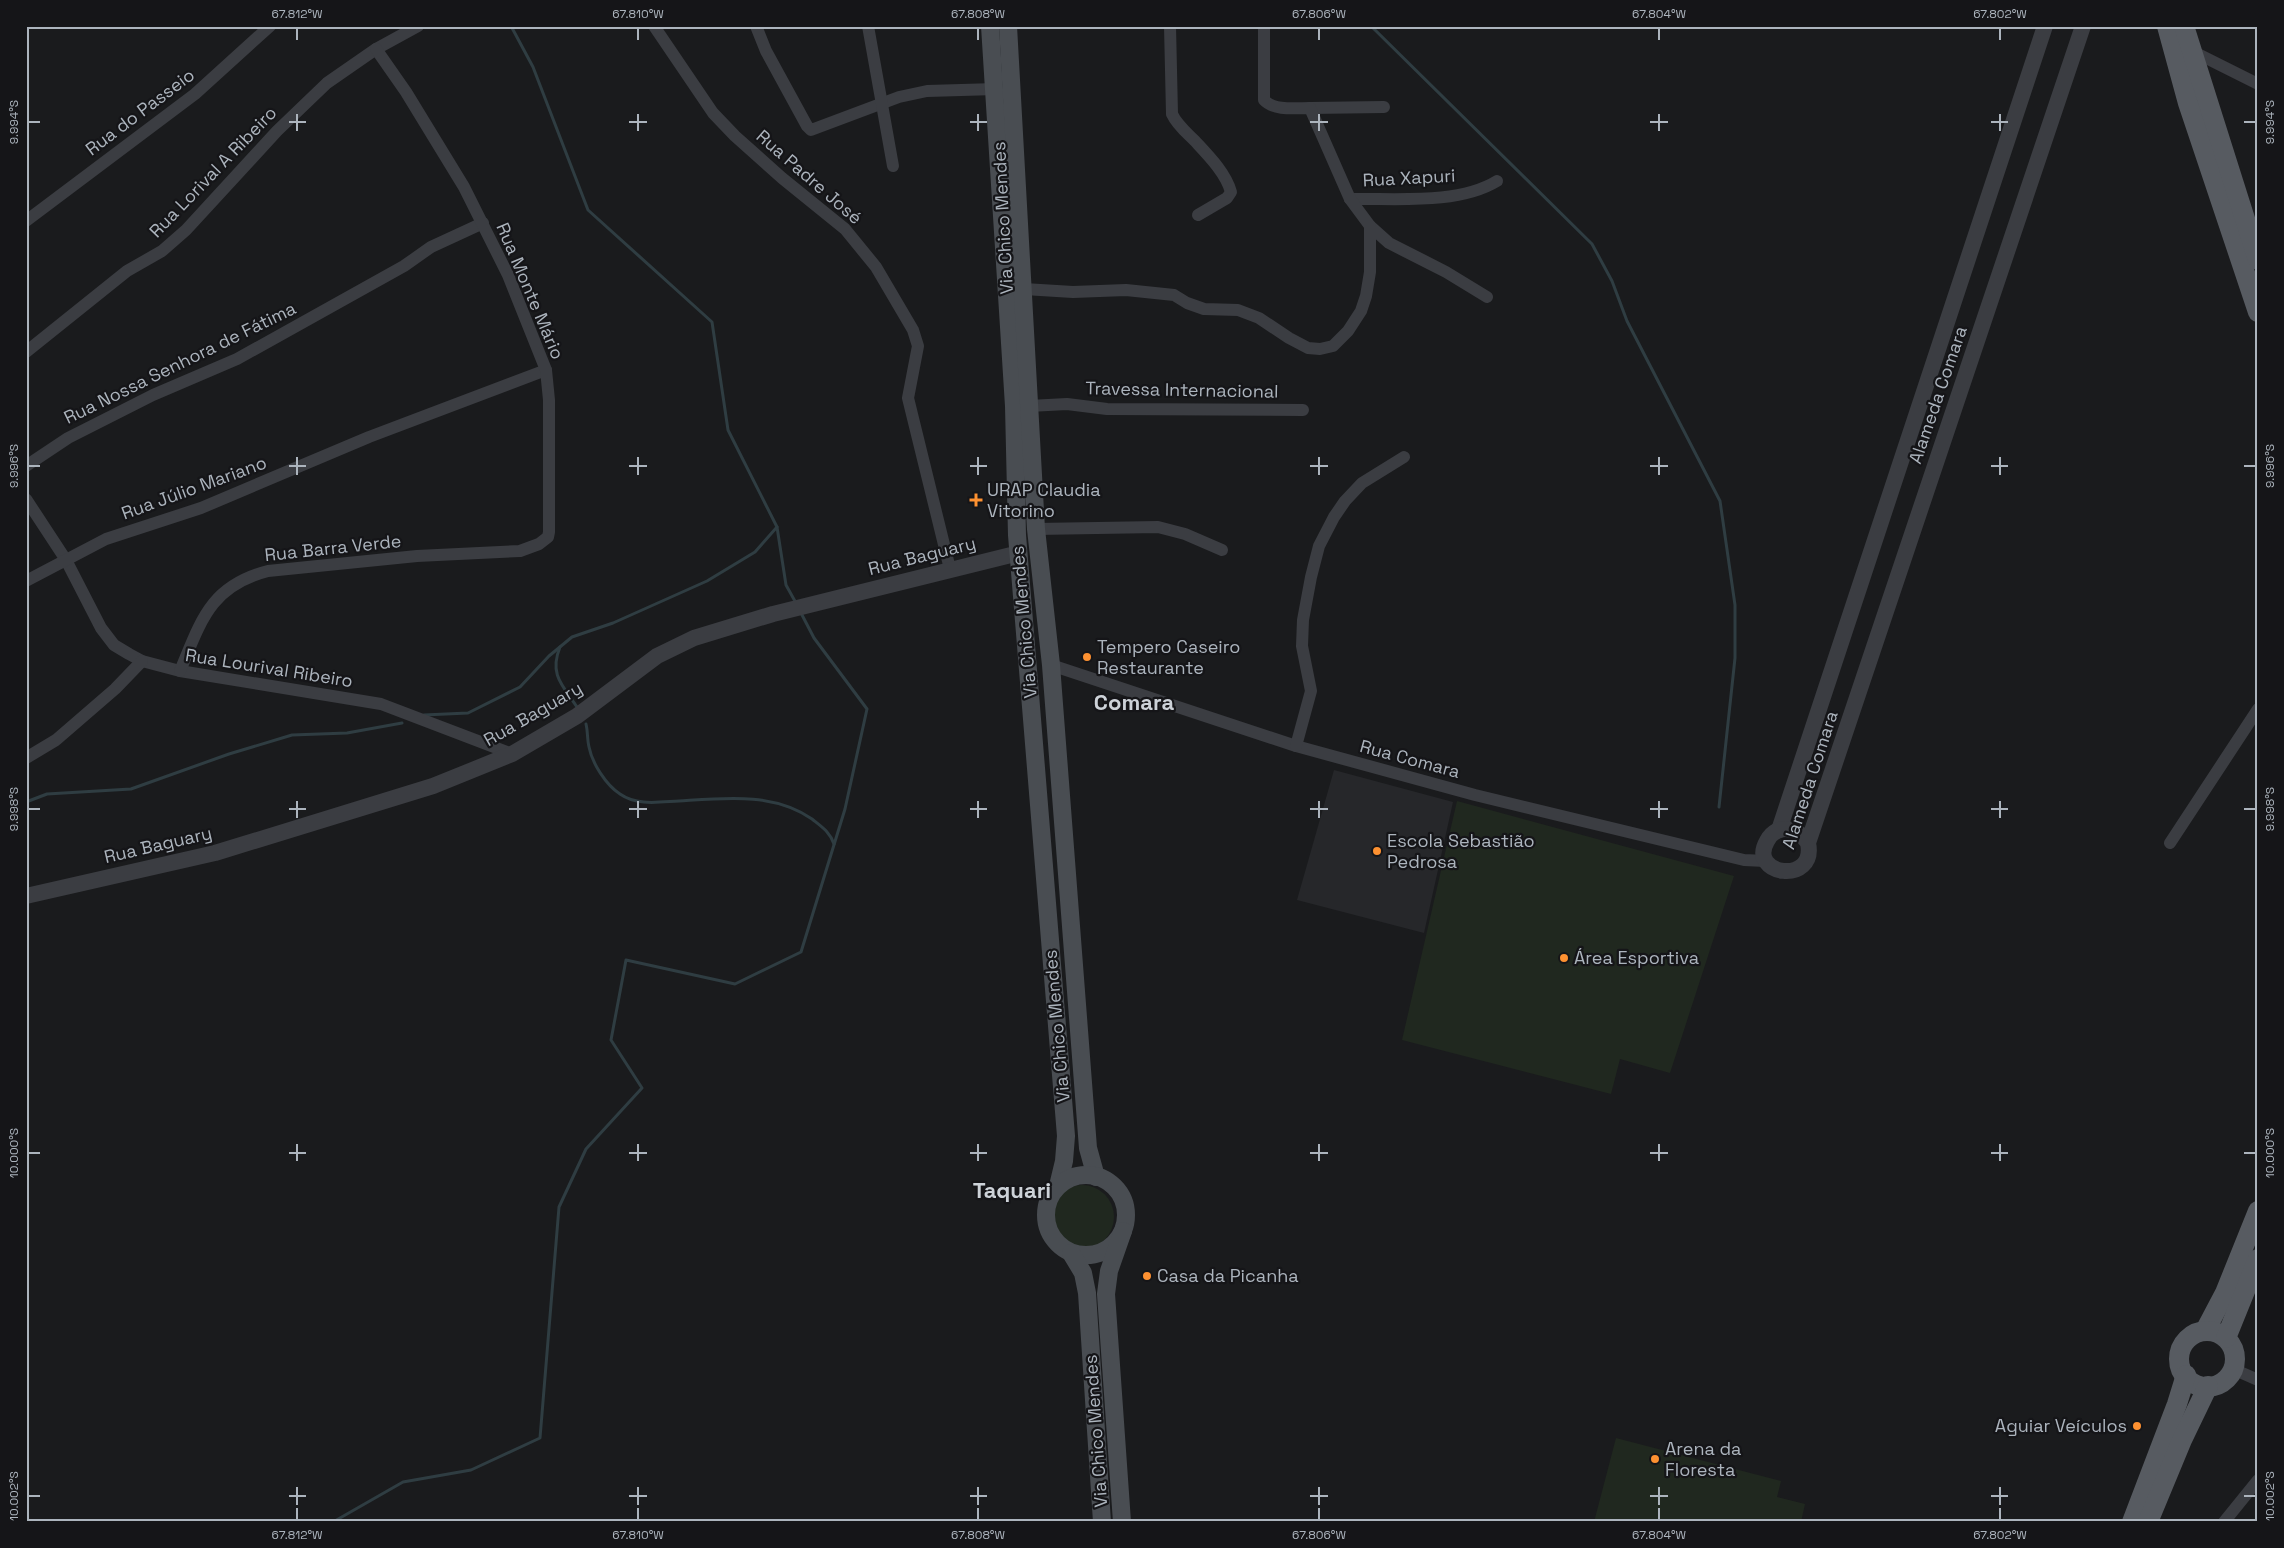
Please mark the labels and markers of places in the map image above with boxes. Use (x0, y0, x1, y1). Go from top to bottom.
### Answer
place label: URAP Claudia Vitorino (987, 478, 1101, 522)
marker: URAP Claudia Vitorino (969, 493, 983, 507)
place label: Tempero Caseiro Restaurante (1097, 635, 1240, 679)
marker: Tempero Caseiro Restaurante (1081, 651, 1093, 663)
place label: Escola Sebastião Pedrosa (1387, 829, 1535, 873)
marker: Escola Sebastião Pedrosa (1371, 845, 1383, 857)
place label: Área Esportiva (1574, 946, 1699, 969)
marker: Área Esportiva (1558, 952, 1570, 964)
place label: Casa da Picanha (1157, 1264, 1299, 1287)
marker: Casa da Picanha (1141, 1270, 1153, 1282)
place label: Aguiar Veículos (1995, 1414, 2127, 1437)
marker: Aguiar Veículos (2131, 1420, 2143, 1432)
place label: Arena da Floresta (1665, 1437, 1741, 1481)
marker: Arena da Floresta (1649, 1453, 1661, 1465)

